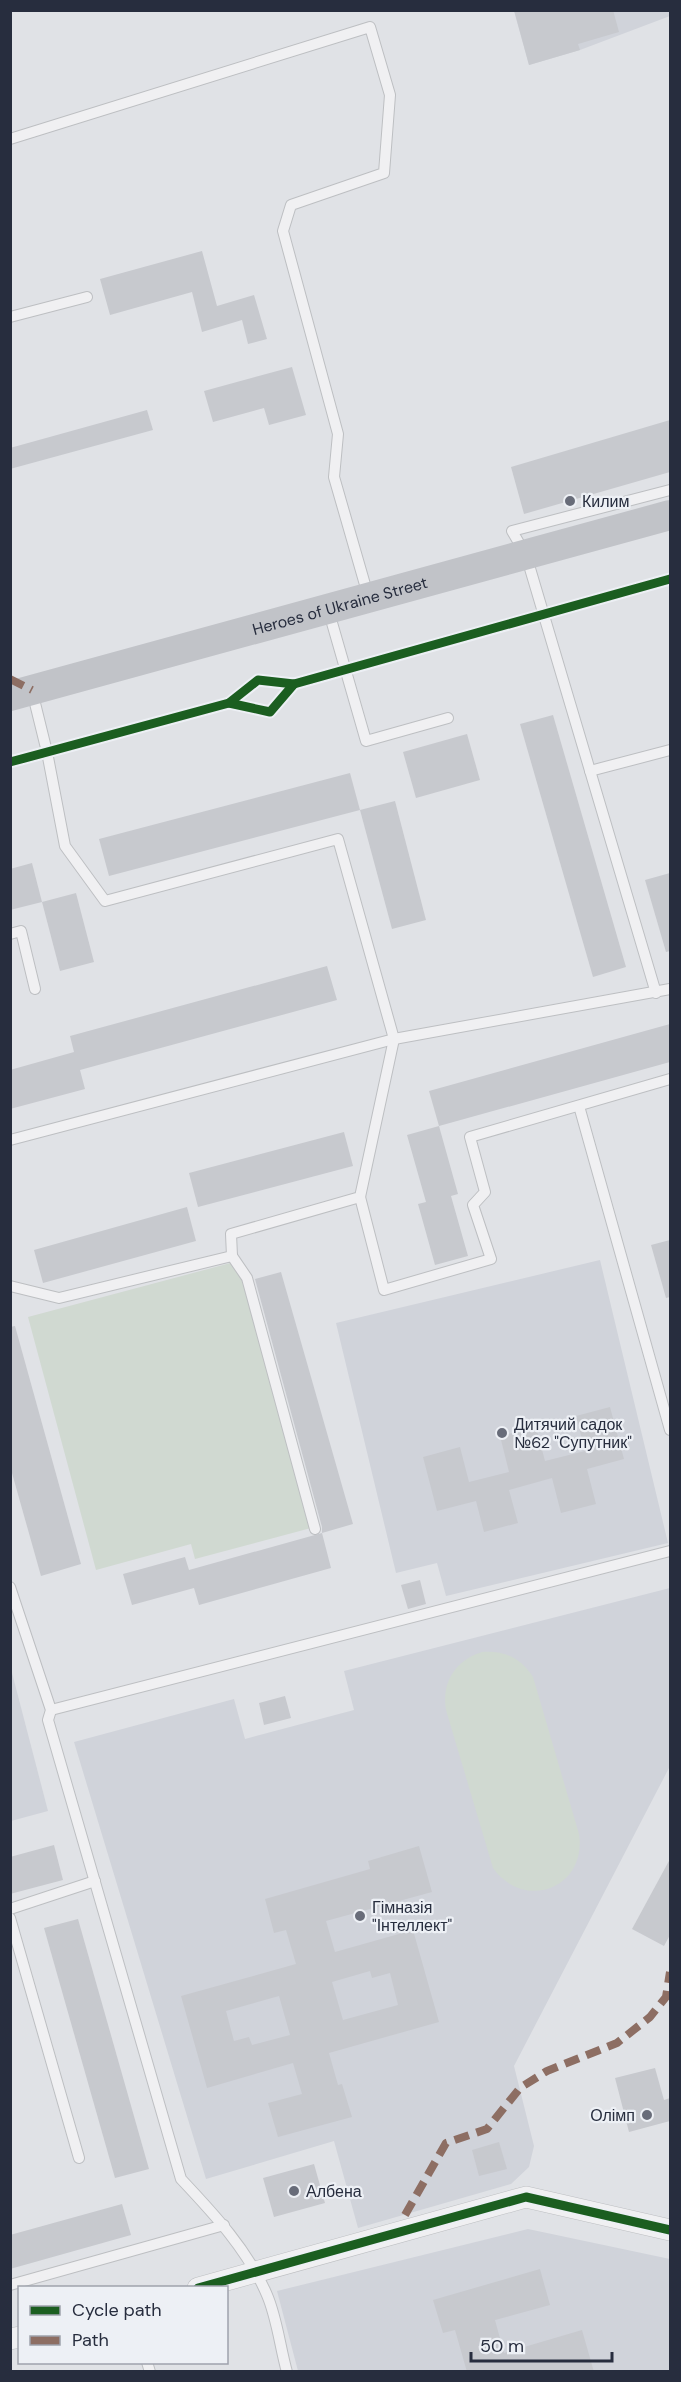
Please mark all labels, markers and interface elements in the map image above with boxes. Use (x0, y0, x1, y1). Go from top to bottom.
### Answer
place label: Килим (582, 491, 630, 512)
marker: Килим (563, 494, 577, 508)
street label: Heroes of Ukraine Street (250, 572, 430, 640)
place label: Дитячий садок №62 "Супутник" (514, 1414, 632, 1453)
marker: Дитячий садок №62 "Супутник" (495, 1426, 509, 1440)
place label: Гімназія "Інтеллект" (372, 1897, 453, 1936)
marker: Гімназія "Інтеллект" (353, 1909, 367, 1923)
place label: Олімп (590, 2105, 635, 2126)
marker: Олімп (640, 2108, 654, 2122)
place label: Албена (306, 2181, 362, 2202)
marker: Албена (287, 2184, 301, 2198)
legend (18, 2286, 228, 2364)
text: Cycle path (72, 2298, 162, 2322)
scale bar (471, 2325, 612, 2363)
text: Path (72, 2328, 109, 2352)
text: 50 m (480, 2334, 524, 2358)

